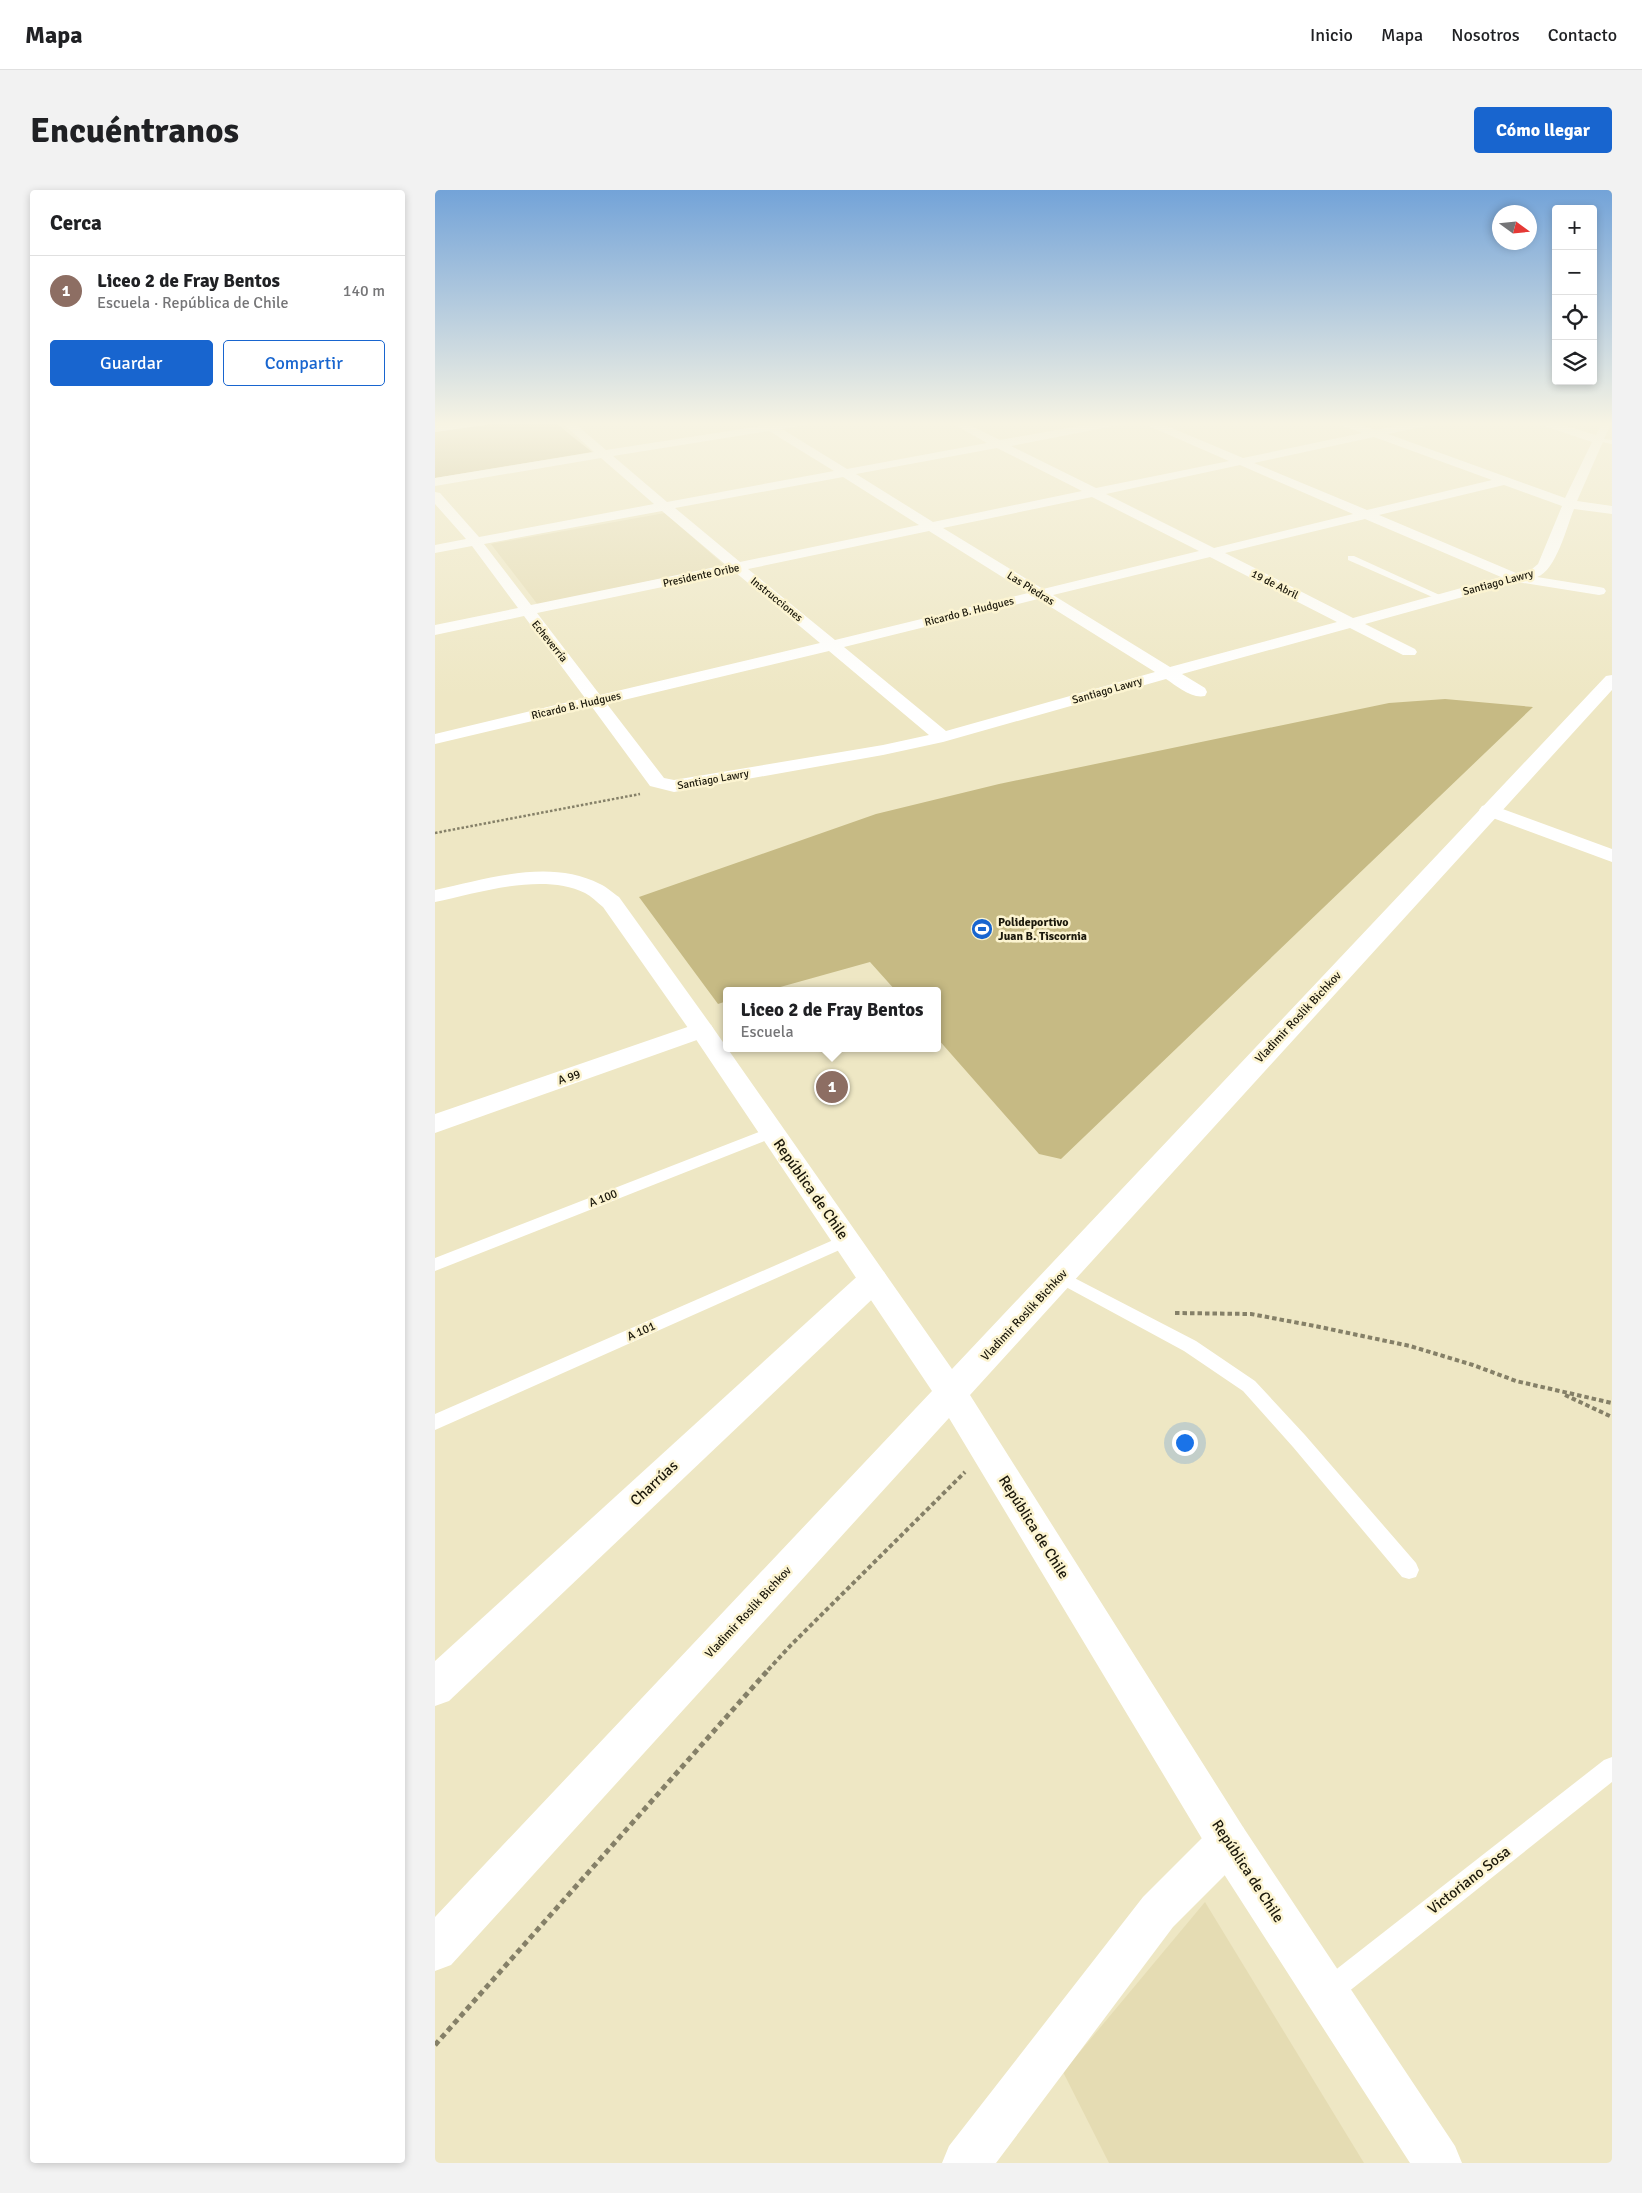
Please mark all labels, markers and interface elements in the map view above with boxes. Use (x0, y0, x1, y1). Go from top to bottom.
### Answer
text: Mapa (25, 20, 83, 50)
text: Inicio (1310, 24, 1353, 46)
text: Mapa (1381, 24, 1423, 46)
text: Nosotros (1451, 24, 1520, 46)
text: Contacto (1548, 24, 1617, 46)
button: Cómo llegar (1474, 107, 1612, 153)
text: Encuéntranos (30, 109, 239, 152)
north arrow (1492, 205, 1537, 250)
map controls (1552, 205, 1597, 385)
button: + (1552, 205, 1597, 250)
text: Cerca (50, 210, 102, 236)
button: − (1552, 250, 1597, 295)
text: Liceo 2 de Fray Bentos (97, 269, 280, 293)
text: 1 (62, 281, 70, 301)
text: 140 m (343, 281, 385, 301)
text: Escuela · República de Chile (97, 293, 289, 313)
button: locate (1552, 295, 1597, 340)
button: Guardar (50, 340, 213, 386)
button: Compartir (223, 340, 385, 386)
button: layers (1552, 340, 1597, 385)
street label: Presidente Oribe (662, 561, 741, 590)
street label: 19 de Abril (1249, 567, 1300, 602)
street label: Santiago Lawry (1461, 567, 1536, 598)
street label: Las Piedras (1005, 569, 1057, 608)
street label: Instrucciones (748, 574, 806, 624)
street label: Ricardo B. Hudgues (923, 594, 1015, 629)
street label: Echeverría (529, 618, 571, 665)
street label: Santiago Lawry (1070, 674, 1145, 707)
street label: Ricardo B. Hudgues (530, 689, 622, 722)
street label: Santiago Lawry (676, 767, 751, 792)
place label: Polideportivo Juan B. Tiscornia (998, 915, 1087, 944)
sports icon: Polideportivo Juan B. Tiscornia (970, 917, 994, 941)
street label: Vladimir Roslik Bichkov (1252, 968, 1345, 1066)
popup (723, 987, 941, 1052)
text: Liceo 2 de Fray Bentos (740, 998, 924, 1022)
text: Escuela (740, 1022, 794, 1042)
street label: A 99 (556, 1067, 582, 1088)
pin: 1 (816, 1068, 848, 1106)
street label: República de Chile (770, 1135, 852, 1243)
street label: A 100 (587, 1186, 620, 1211)
street label: Vladimir Roslik Bichkov (978, 1266, 1071, 1364)
street label: A 101 (625, 1319, 658, 1344)
your location (1172, 1430, 1198, 1456)
street label: Charrúas (627, 1456, 682, 1509)
street label: República de Chile (995, 1472, 1073, 1582)
street label: Vladimir Roslik Bichkov (702, 1563, 795, 1661)
street label: República de Chile (1208, 1816, 1288, 1926)
street label: Victoriano Sosa (1424, 1842, 1514, 1918)

